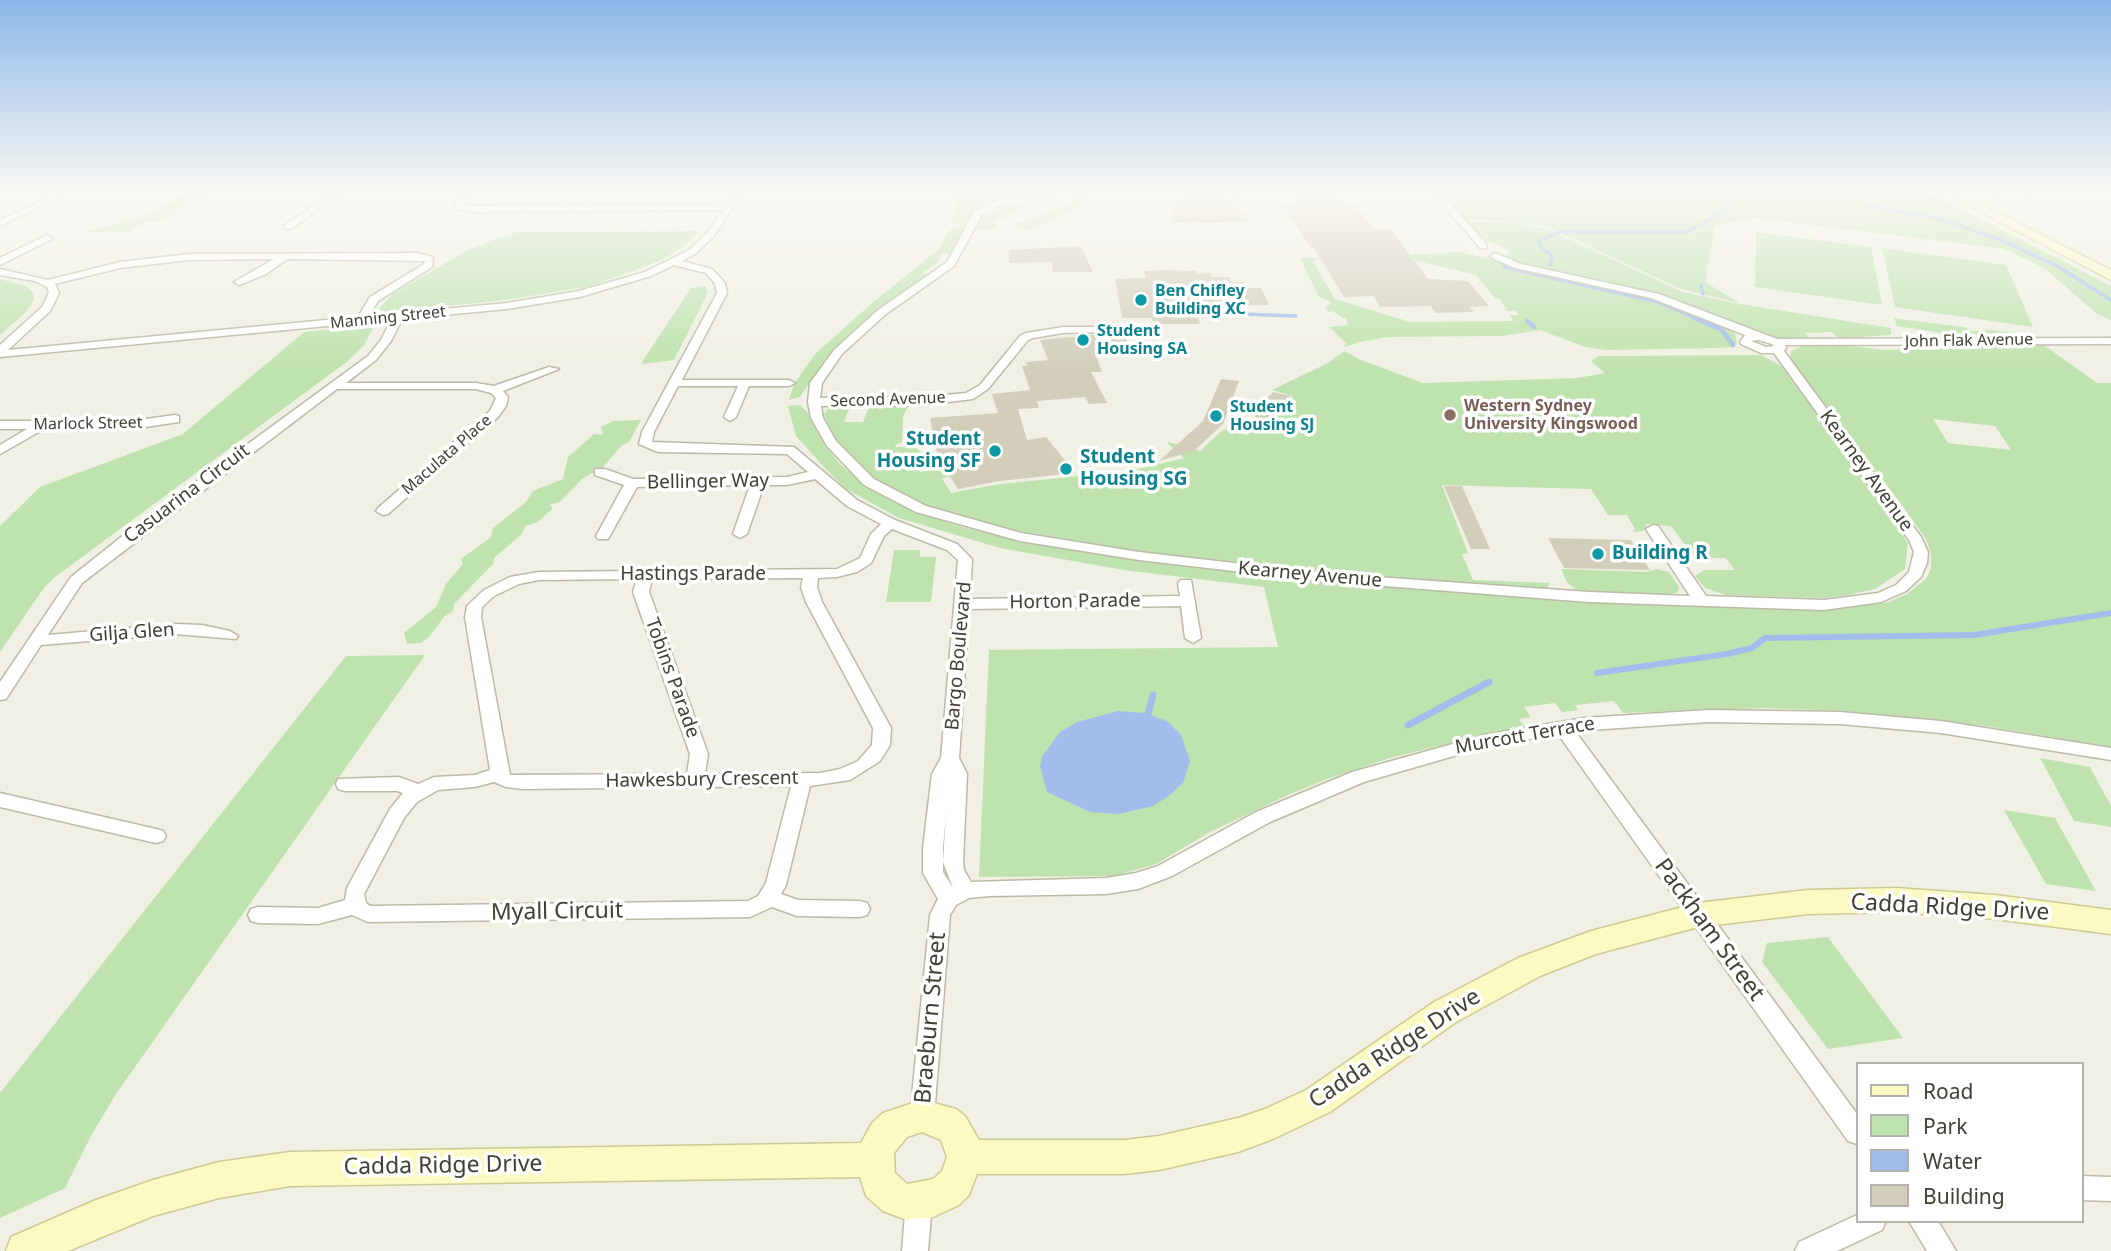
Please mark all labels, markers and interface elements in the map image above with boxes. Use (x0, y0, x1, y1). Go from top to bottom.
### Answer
place label: Ben Chifley Building XC (1155, 281, 1246, 319)
marker: Ben Chifley Building XC (1133, 292, 1149, 308)
street label: Manning Street (329, 302, 447, 334)
place label: Student Housing SA (1097, 321, 1187, 359)
street label: John Flak Avenue (1905, 330, 2033, 352)
marker: Student Housing SA (1075, 332, 1091, 348)
street label: Second Avenue (830, 388, 946, 412)
place label: Western Sydney University Kingswood (1464, 396, 1638, 434)
place label: Student Housing SJ (1230, 397, 1314, 435)
street label: Kearney Avenue (1814, 406, 1918, 536)
marker: Western Sydney University Kingswood (1442, 407, 1458, 423)
marker: Student Housing SJ (1208, 408, 1224, 424)
street label: Maculata Place (398, 411, 496, 499)
street label: Marlock Street (33, 413, 143, 435)
place label: Student Housing SF (877, 429, 981, 473)
street label: Casuarina Circuit (120, 439, 254, 549)
marker: Student Housing SF (987, 443, 1003, 459)
place label: Student Housing SG (1080, 447, 1188, 491)
marker: Student Housing SG (1058, 461, 1074, 477)
street label: Bellinger Way (647, 470, 769, 494)
place label: Building R (1612, 543, 1708, 565)
marker: Building R (1590, 546, 1606, 562)
street label: Kearney Avenue (1237, 557, 1383, 593)
street label: Hastings Parade (620, 564, 766, 586)
street label: Bargo Boulevard (941, 581, 977, 731)
street label: Horton Parade (1009, 589, 1141, 615)
street label: Tobins Parade (640, 615, 704, 741)
street label: Gilja Glen (89, 619, 175, 647)
street label: Murcott Terrace (1453, 712, 1597, 760)
street label: Hawkesbury Crescent (605, 767, 799, 793)
street label: Packham Street (1648, 854, 1770, 1006)
street label: Cadda Ridge Drive (1850, 889, 2050, 927)
street label: Myall Circuit (491, 897, 623, 927)
street label: Braeburn Street (910, 931, 952, 1105)
street label: Cadda Ridge Drive (1304, 983, 1486, 1115)
legend (1856, 1062, 2083, 1223)
text: Road (1923, 1077, 1973, 1105)
text: Park (1923, 1112, 1967, 1140)
text: Water (1923, 1147, 1982, 1175)
street label: Cadda Ridge Drive (343, 1150, 543, 1182)
text: Building (1923, 1182, 2005, 1210)

